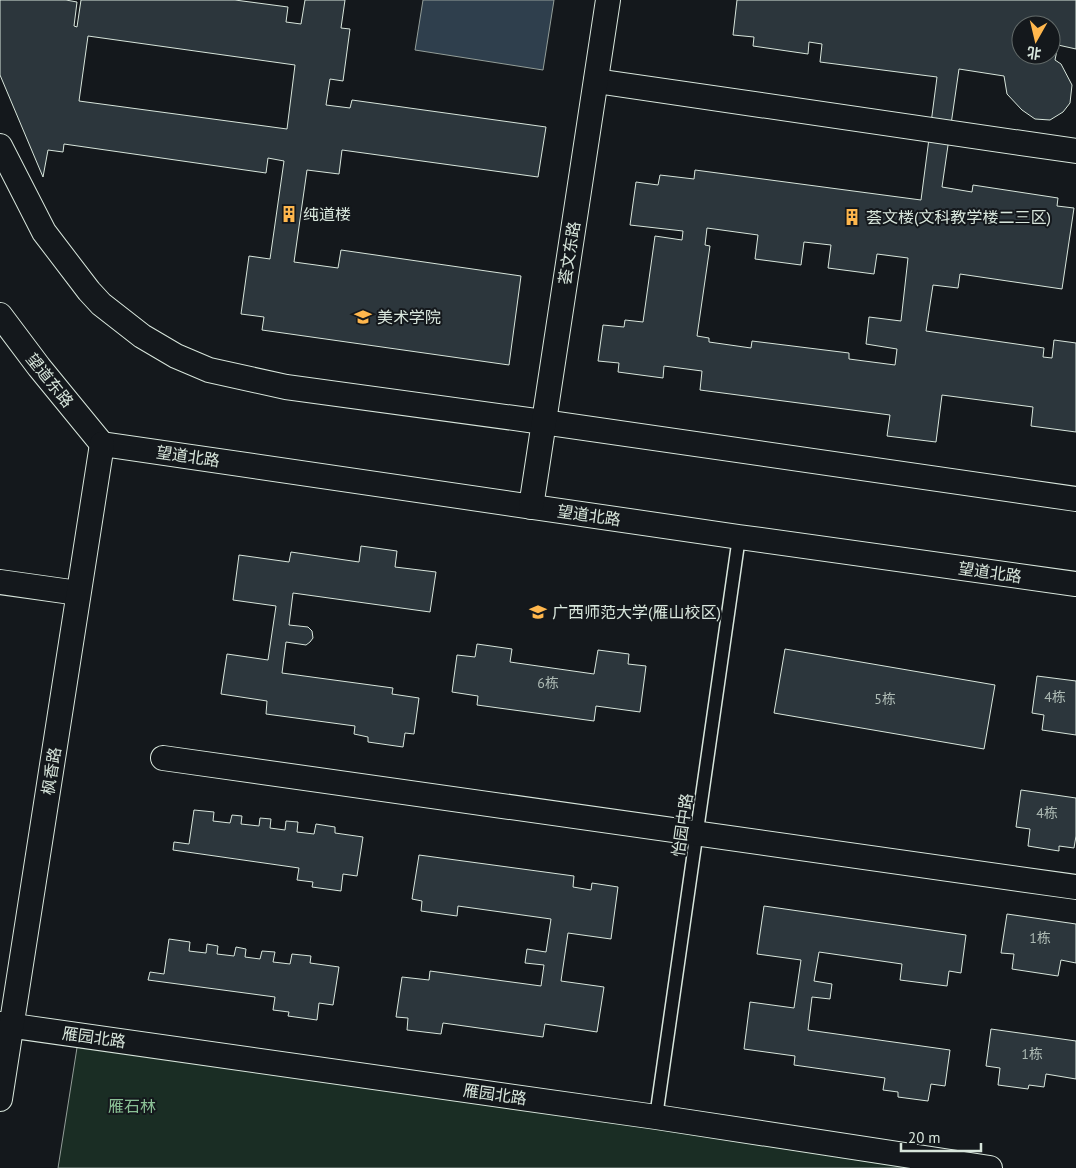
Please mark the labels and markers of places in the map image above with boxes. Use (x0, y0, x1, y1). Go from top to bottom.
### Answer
building icon: 纯道楼 (279, 204, 299, 224)
place label: 纯道楼 (303, 204, 351, 224)
building icon: 荟文楼(文科教学楼二三区) (842, 207, 862, 227)
place label: 荟文楼(文科教学楼二三区) (866, 207, 1051, 227)
school or university icon: 美术学院 (353, 307, 373, 327)
place label: 美术学院 (377, 307, 441, 327)
school or university icon: 广西师范大学(雁山校区) (528, 602, 548, 622)
place label: 广西师范大学(雁山校区) (552, 602, 721, 622)

